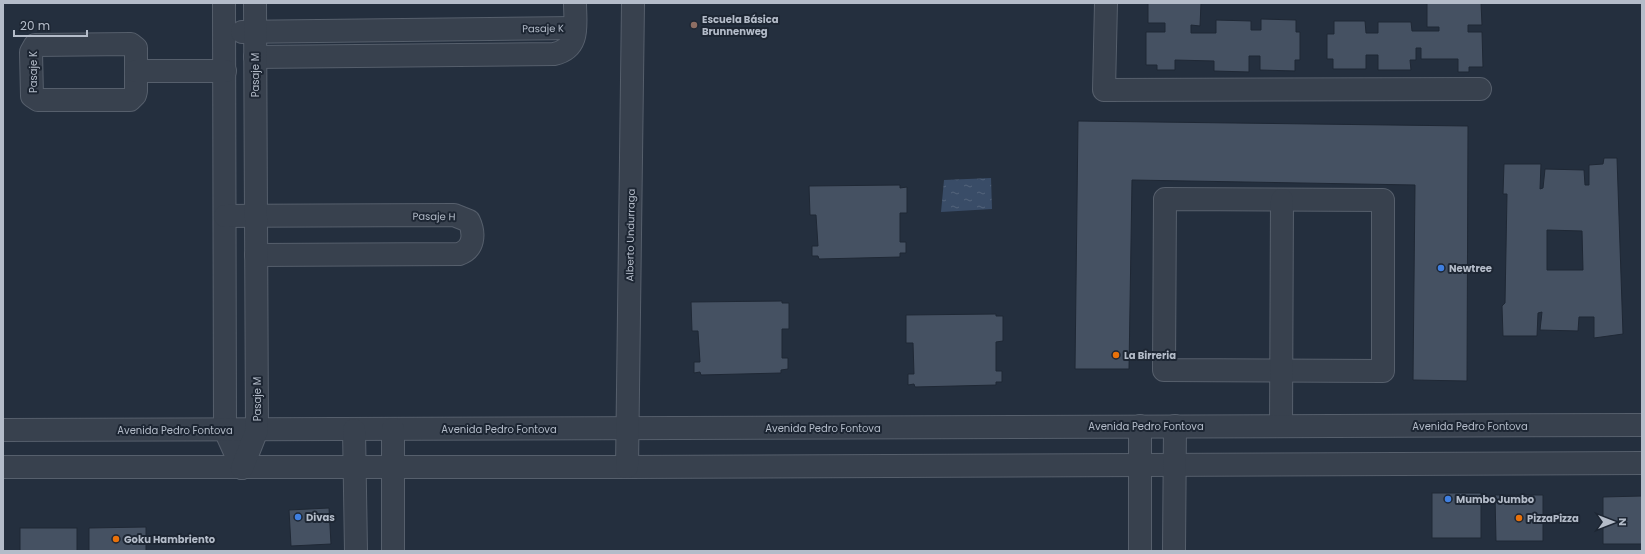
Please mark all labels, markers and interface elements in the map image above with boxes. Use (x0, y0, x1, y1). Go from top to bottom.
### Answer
scale bar (14, 12, 87, 38)
place label: Escuela Básica Brunnenweg (702, 12, 779, 39)
text: 20 m (20, 17, 50, 34)
marker: Escuela Básica Brunnenweg (689, 20, 699, 30)
street label: Pasaje K (522, 21, 564, 36)
street label: Pasaje K (26, 51, 41, 93)
street label: Pasaje M (248, 53, 263, 97)
street label: Alberto Undurraga (622, 189, 639, 281)
street label: Pasaje H (412, 209, 456, 224)
place label: Newtree (1449, 261, 1492, 276)
marker: Newtree (1436, 263, 1446, 273)
place label: La Birreria (1124, 348, 1176, 363)
marker: La Birreria (1111, 350, 1121, 360)
street label: Pasaje M (250, 377, 265, 421)
street label: Avenida Pedro Fontova (1088, 419, 1204, 434)
street label: Avenida Pedro Fontova (1412, 419, 1528, 434)
street label: Avenida Pedro Fontova (765, 421, 881, 436)
street label: Avenida Pedro Fontova (441, 422, 557, 437)
street label: Avenida Pedro Fontova (117, 423, 233, 438)
place label: Mumbo Jumbo (1456, 492, 1535, 507)
marker: Mumbo Jumbo (1443, 494, 1453, 504)
north arrow (1593, 502, 1633, 542)
place label: Divas (306, 510, 335, 525)
place label: PizzaPizza (1527, 511, 1579, 526)
marker: Divas (293, 512, 303, 522)
marker: PizzaPizza (1514, 513, 1524, 523)
text: N (1615, 518, 1631, 526)
place label: Goku Hambriento (124, 532, 216, 547)
marker: Goku Hambriento (111, 534, 121, 544)

